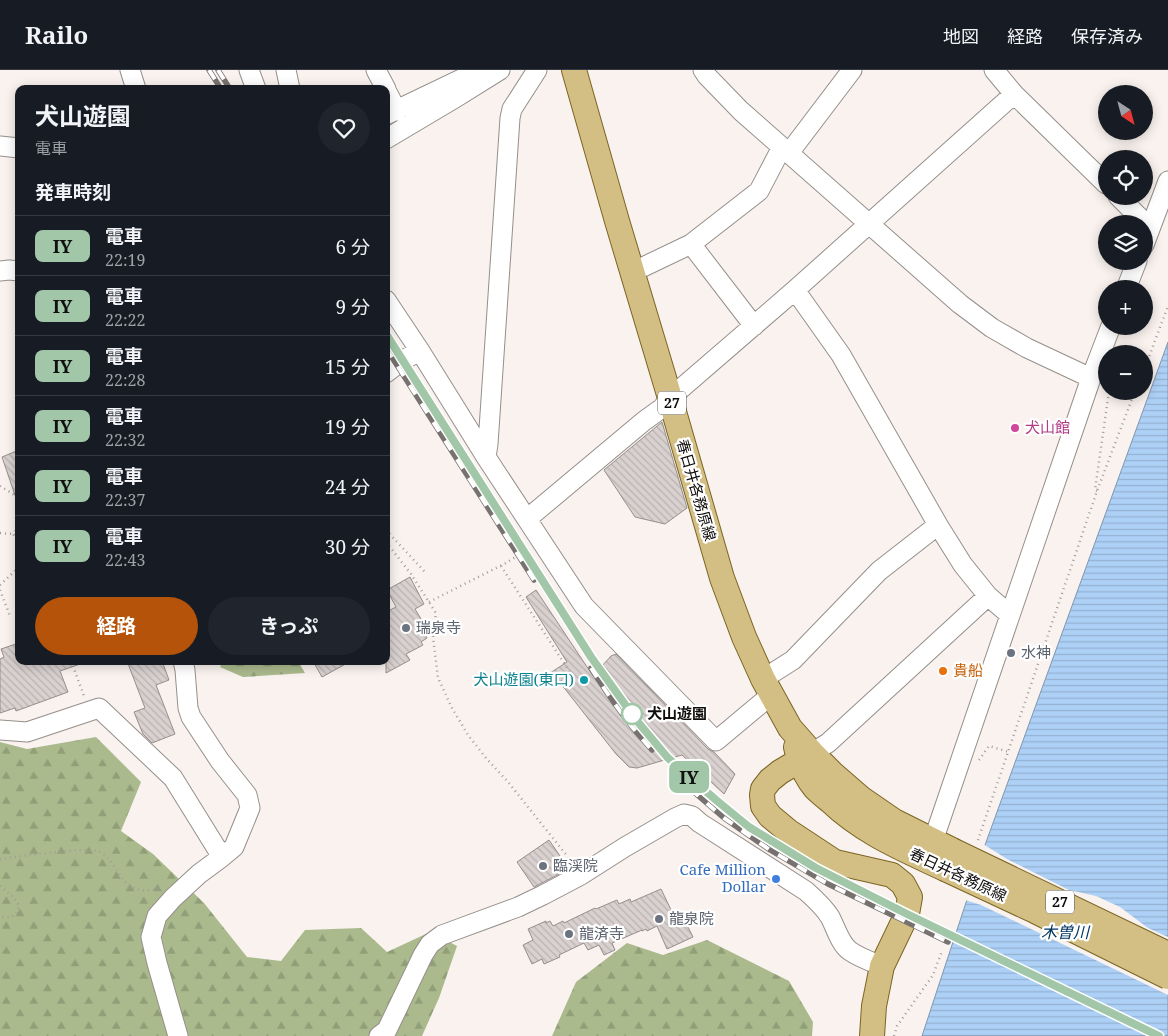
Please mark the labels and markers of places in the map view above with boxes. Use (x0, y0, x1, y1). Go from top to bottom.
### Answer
place label: 犬山館 (1025, 417, 1070, 437)
marker: 犬山館 (1009, 422, 1021, 434)
place label: 瑞泉寺 (416, 617, 461, 637)
marker: 瑞泉寺 (400, 622, 412, 634)
place label: 水神 (1021, 642, 1051, 662)
marker: 水神 (1005, 647, 1017, 659)
place label: 貴船 (953, 660, 983, 680)
marker: 貴船 (937, 665, 949, 677)
place label: 犬山遊園(東口) (474, 669, 574, 689)
marker: 犬山遊園(東口) (578, 674, 590, 686)
marker: 犬山遊園 (621, 703, 643, 725)
place label: 犬山遊園 (647, 703, 707, 723)
place label: 臨渓院 (553, 855, 598, 875)
place label: Cafe Million Dollar (680, 859, 766, 896)
marker: 臨渓院 (537, 860, 549, 872)
marker: Cafe Million Dollar (770, 873, 782, 885)
place label: 龍泉院 (669, 908, 714, 928)
marker: 龍泉院 (653, 913, 665, 925)
place label: 龍済寺 (579, 923, 624, 943)
marker: 龍済寺 (563, 928, 575, 940)

